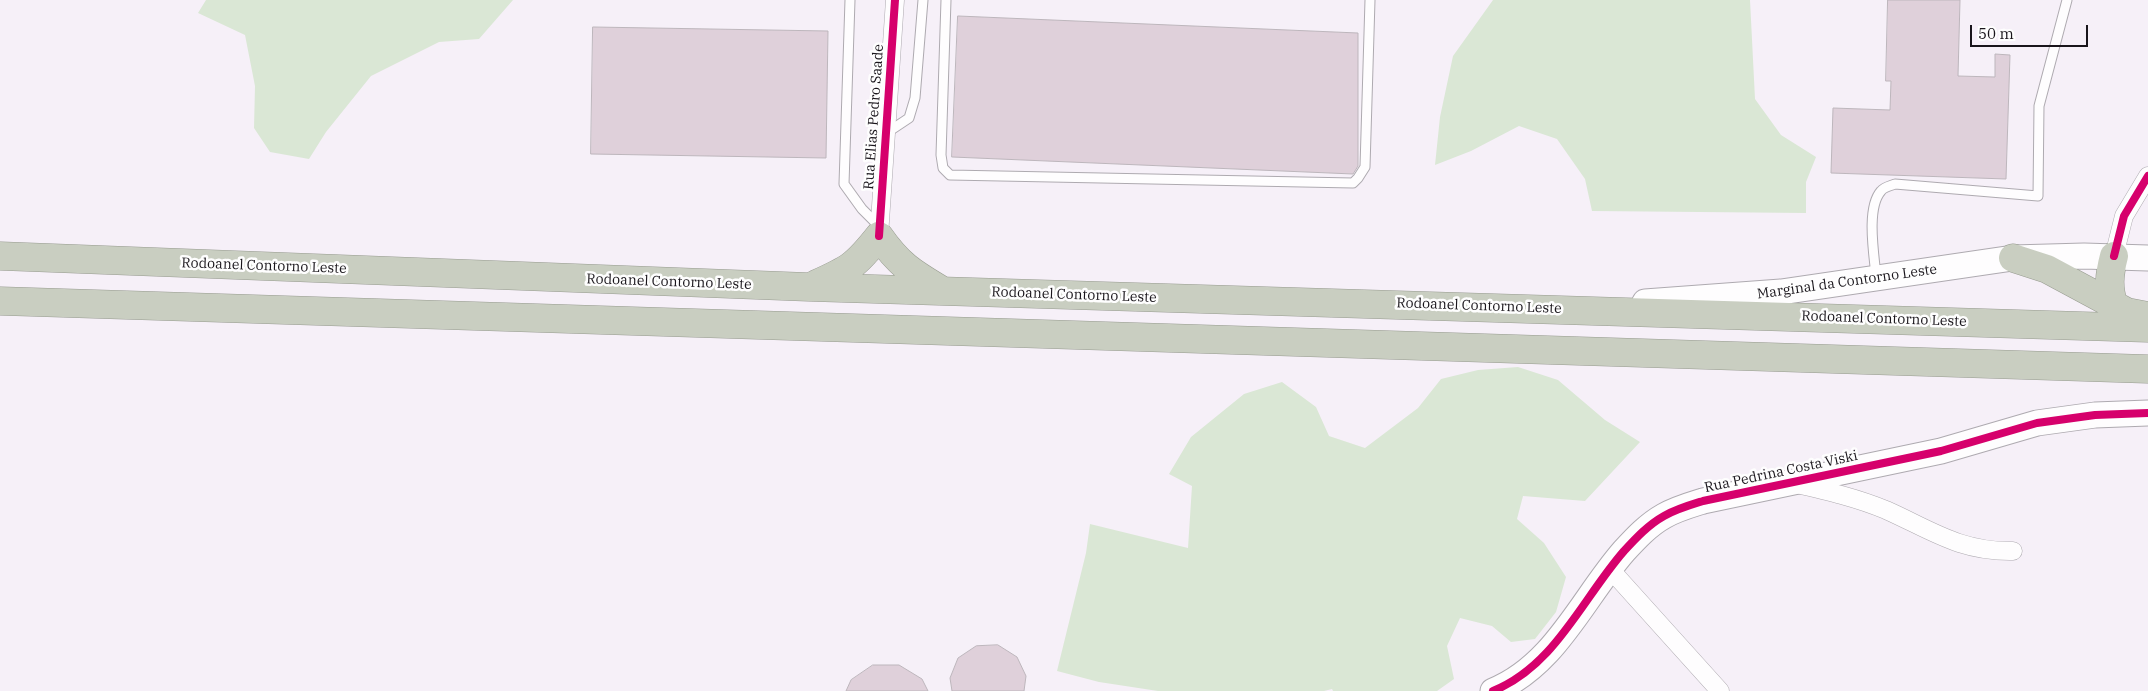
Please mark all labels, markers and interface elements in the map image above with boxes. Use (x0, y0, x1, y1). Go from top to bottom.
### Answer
scale bar (1973, 15, 2090, 47)
text: 50 m (1978, 24, 2014, 43)
street label: Rua Elias Pedro Saade (861, 44, 887, 190)
street label: Rodoanel Contorno Leste (181, 255, 347, 277)
street label: Marginal da Contorno Leste (1756, 261, 1938, 303)
street label: Rodoanel Contorno Leste (586, 271, 752, 293)
street label: Rodoanel Contorno Leste (991, 284, 1157, 306)
street label: Rodoanel Contorno Leste (1396, 295, 1562, 317)
street label: Rodoanel Contorno Leste (1801, 308, 1967, 330)
street label: Rua Pedrina Costa Viski (1703, 448, 1859, 496)

